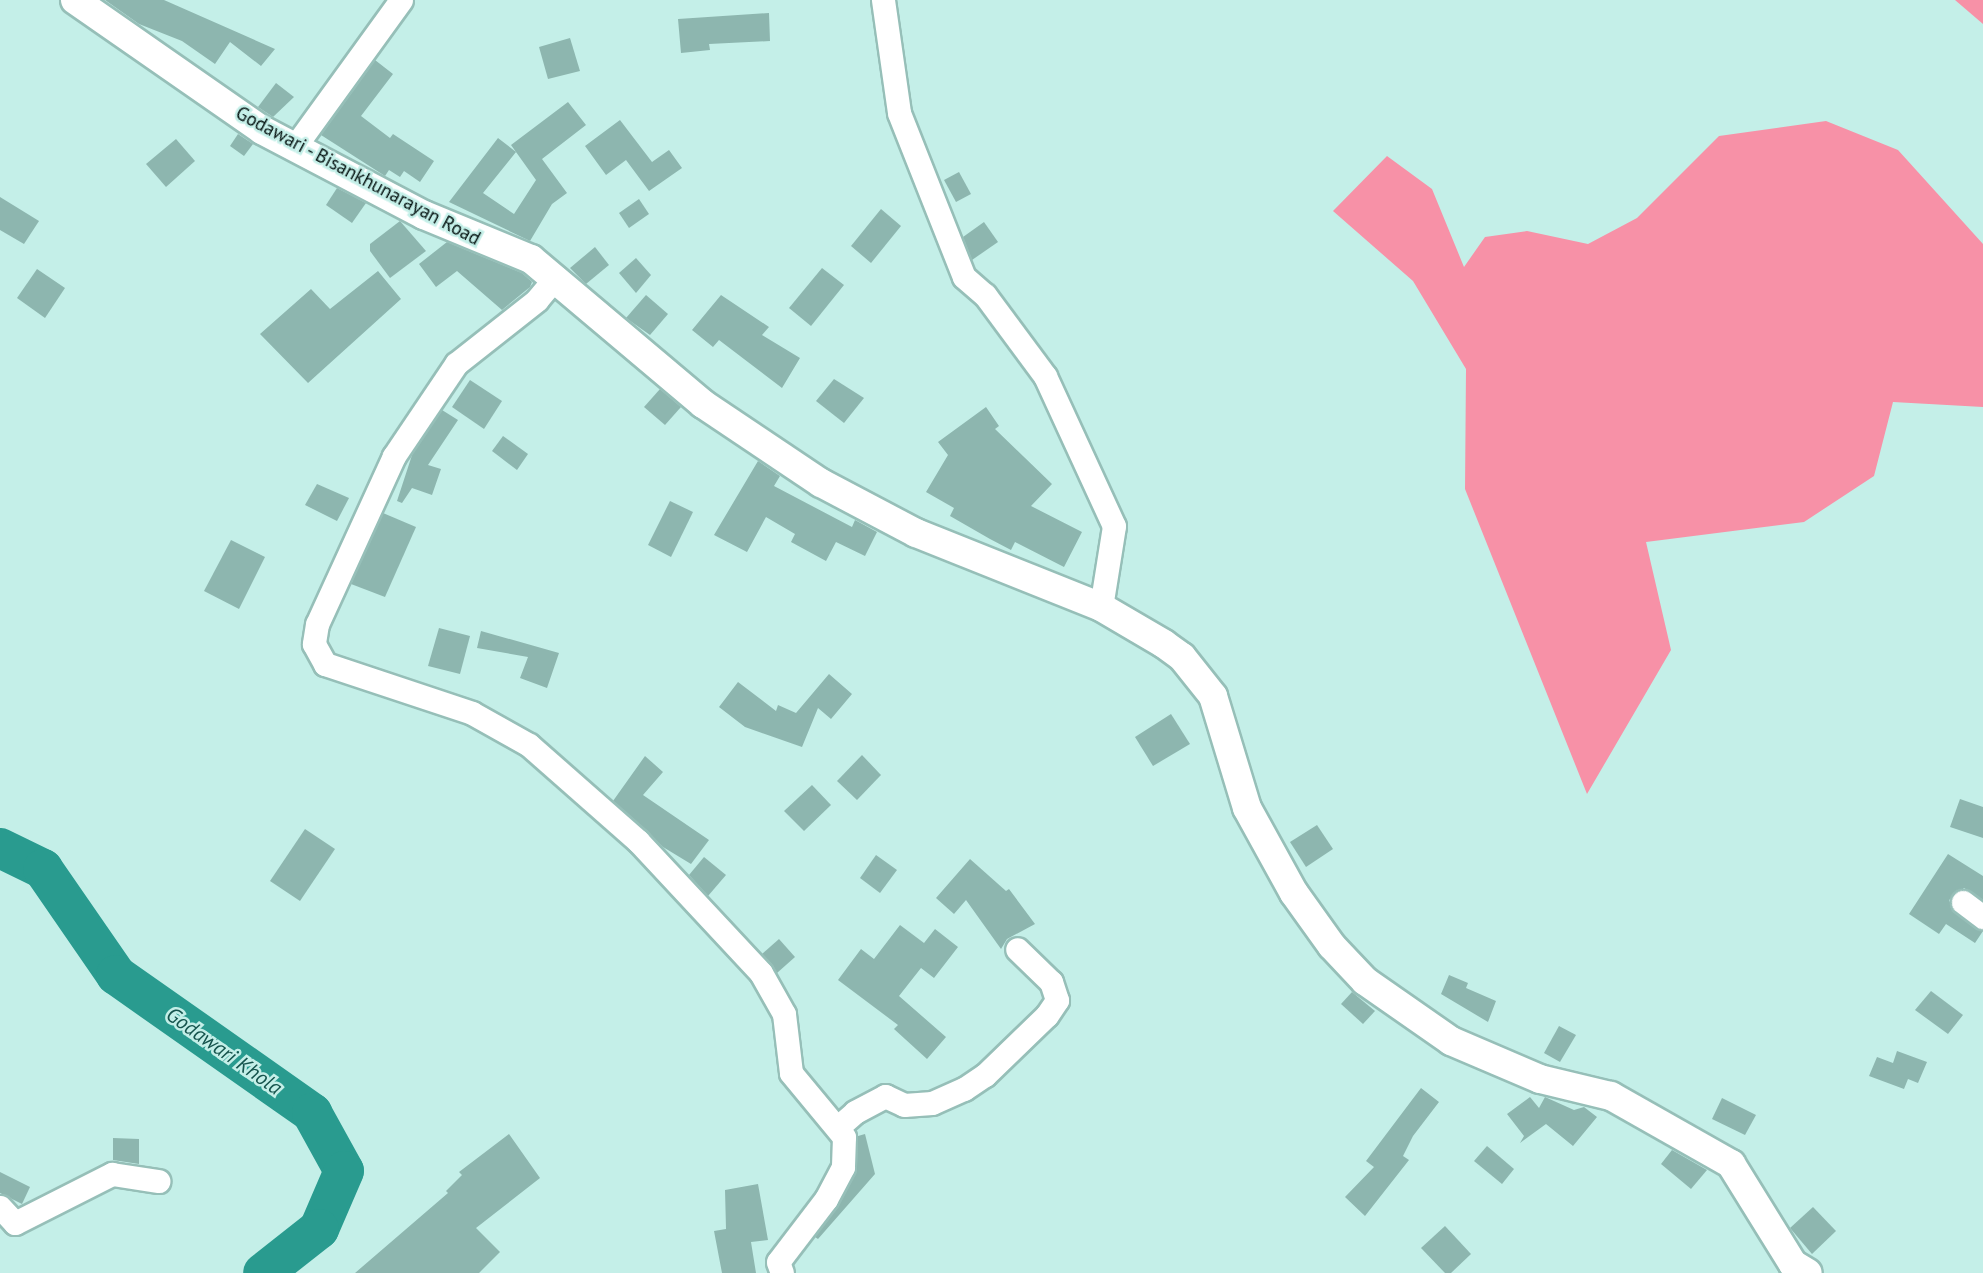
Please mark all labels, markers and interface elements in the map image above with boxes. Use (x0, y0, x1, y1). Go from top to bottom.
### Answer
street label: Godawari - Bisankhunarayan Road (230, 101, 486, 251)
water label: Godawari Khola (161, 1002, 287, 1100)

